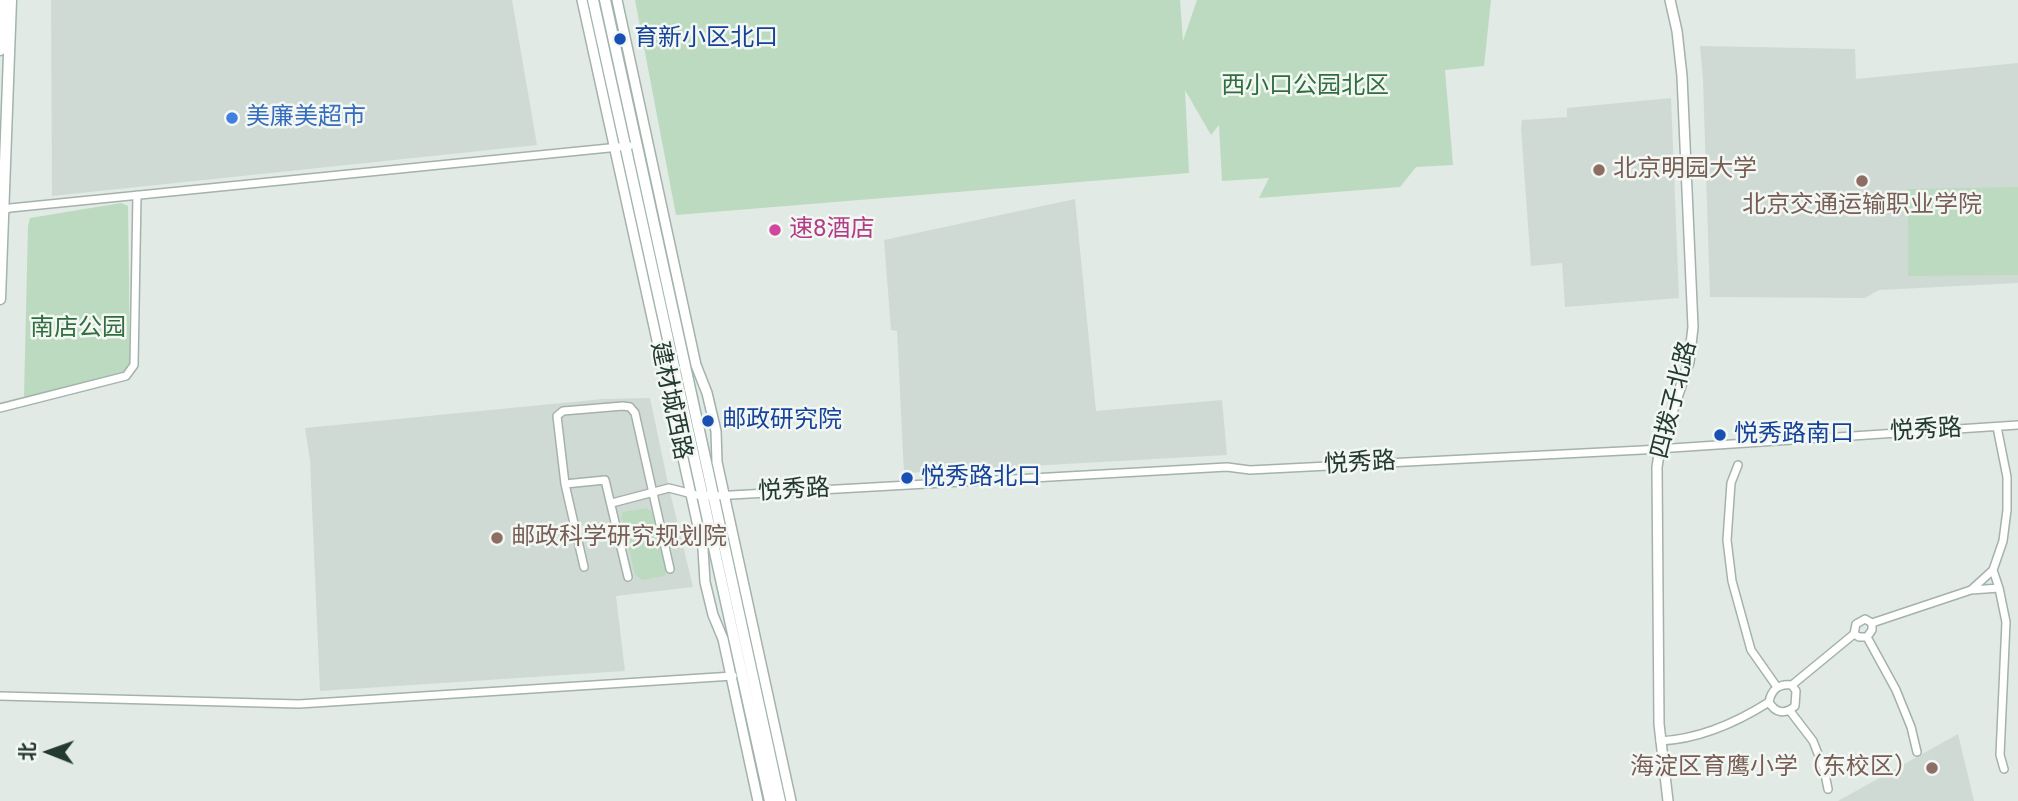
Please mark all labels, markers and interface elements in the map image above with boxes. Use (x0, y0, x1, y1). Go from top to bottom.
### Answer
place label: 育新小区北口 (634, 25, 778, 53)
marker: 育新小区北口 (612, 31, 628, 47)
park label: 西小口公园北区 (1221, 73, 1389, 101)
place label: 美廉美超市 (246, 104, 366, 132)
marker: 美廉美超市 (224, 110, 240, 126)
place label: 北京明园大学 (1613, 156, 1757, 184)
marker: 北京明园大学 (1591, 162, 1607, 178)
marker: 北京交通运输职业学院 (1854, 173, 1870, 189)
place label: 北京交通运输职业学院 (1742, 192, 1982, 220)
place label: 速8酒店 (789, 216, 874, 244)
marker: 速8酒店 (767, 222, 783, 238)
park label: 南店公园 (30, 315, 126, 343)
street label: 四拨子北路 (1647, 338, 1703, 462)
street label: 建材城西路 (643, 339, 697, 463)
place label: 邮政研究院 (722, 407, 842, 435)
marker: 邮政研究院 (700, 413, 716, 429)
street label: 悦秀路 (1889, 415, 1963, 447)
place label: 悦秀路南口 (1734, 421, 1854, 449)
marker: 悦秀路南口 (1712, 427, 1728, 443)
street label: 悦秀路 (1323, 448, 1397, 480)
place label: 悦秀路北口 (921, 464, 1041, 492)
marker: 悦秀路北口 (899, 470, 915, 486)
street label: 悦秀路 (757, 475, 831, 507)
place label: 邮政科学研究规划院 (511, 524, 727, 552)
marker: 邮政科学研究规划院 (489, 530, 505, 546)
north arrow (14, 717, 84, 787)
text: 北 (16, 742, 39, 761)
place label: 海淀区育鹰小学（东校区） (1630, 754, 1918, 782)
marker: 海淀区育鹰小学（东校区） (1924, 760, 1940, 776)

